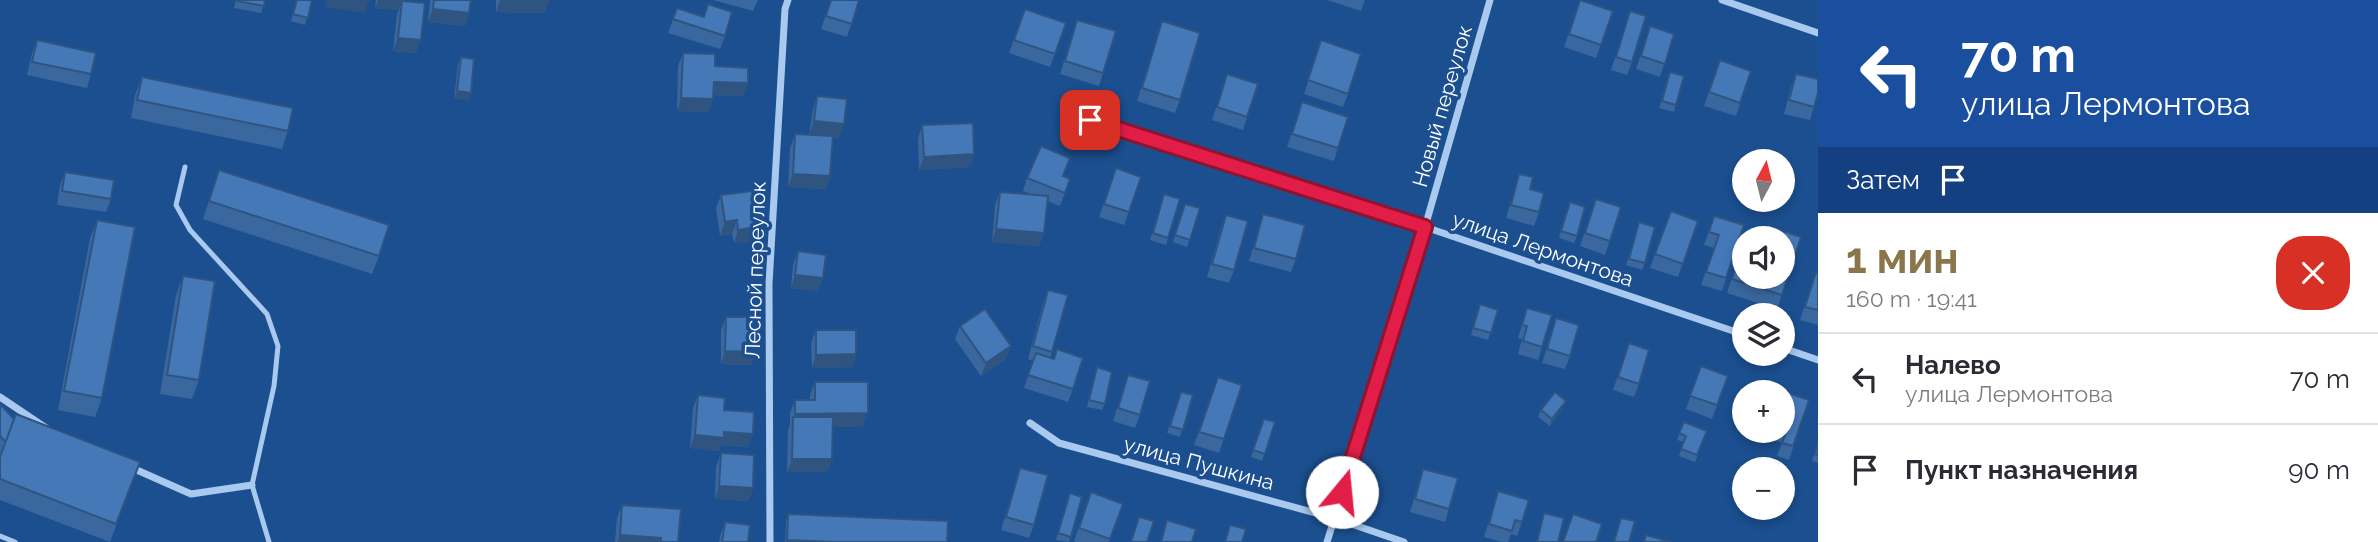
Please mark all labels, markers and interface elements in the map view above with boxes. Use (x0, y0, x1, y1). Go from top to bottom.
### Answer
street label: Новый переулок (1407, 22, 1477, 190)
text: 70 m (1961, 26, 2076, 83)
icon: left (1846, 28, 1937, 119)
text: улица Лермонтова (1961, 85, 2250, 122)
pin (1060, 90, 1120, 150)
icon: arrive (1071, 101, 1109, 139)
north arrow (1732, 149, 1796, 212)
map controls (1732, 149, 1795, 520)
icon: arrive (1934, 161, 1972, 199)
text: Затем (1846, 165, 1920, 195)
street label: Лесной переулок (739, 181, 771, 359)
street label: улица Лермонтова (1449, 206, 1637, 292)
button: sound (1732, 226, 1795, 289)
text: 1 мин (1846, 234, 1959, 283)
button: close (2276, 236, 2350, 310)
text: 160 m · 19:41 (1846, 285, 1977, 312)
button: layers (1732, 303, 1795, 366)
text: Налево (1905, 350, 2001, 380)
icon: left (1846, 360, 1884, 398)
text: 70 m (2290, 364, 2350, 394)
button: + (1732, 380, 1795, 443)
text: улица Лермонтова (1905, 380, 2113, 407)
street label: улица Пушкина (1121, 431, 1277, 495)
icon: arrive (1846, 451, 1884, 489)
position arrow (1305, 455, 1379, 529)
text: Пункт назначения (1905, 455, 2138, 485)
text: 90 m (2288, 455, 2350, 485)
button: − (1732, 457, 1795, 520)

